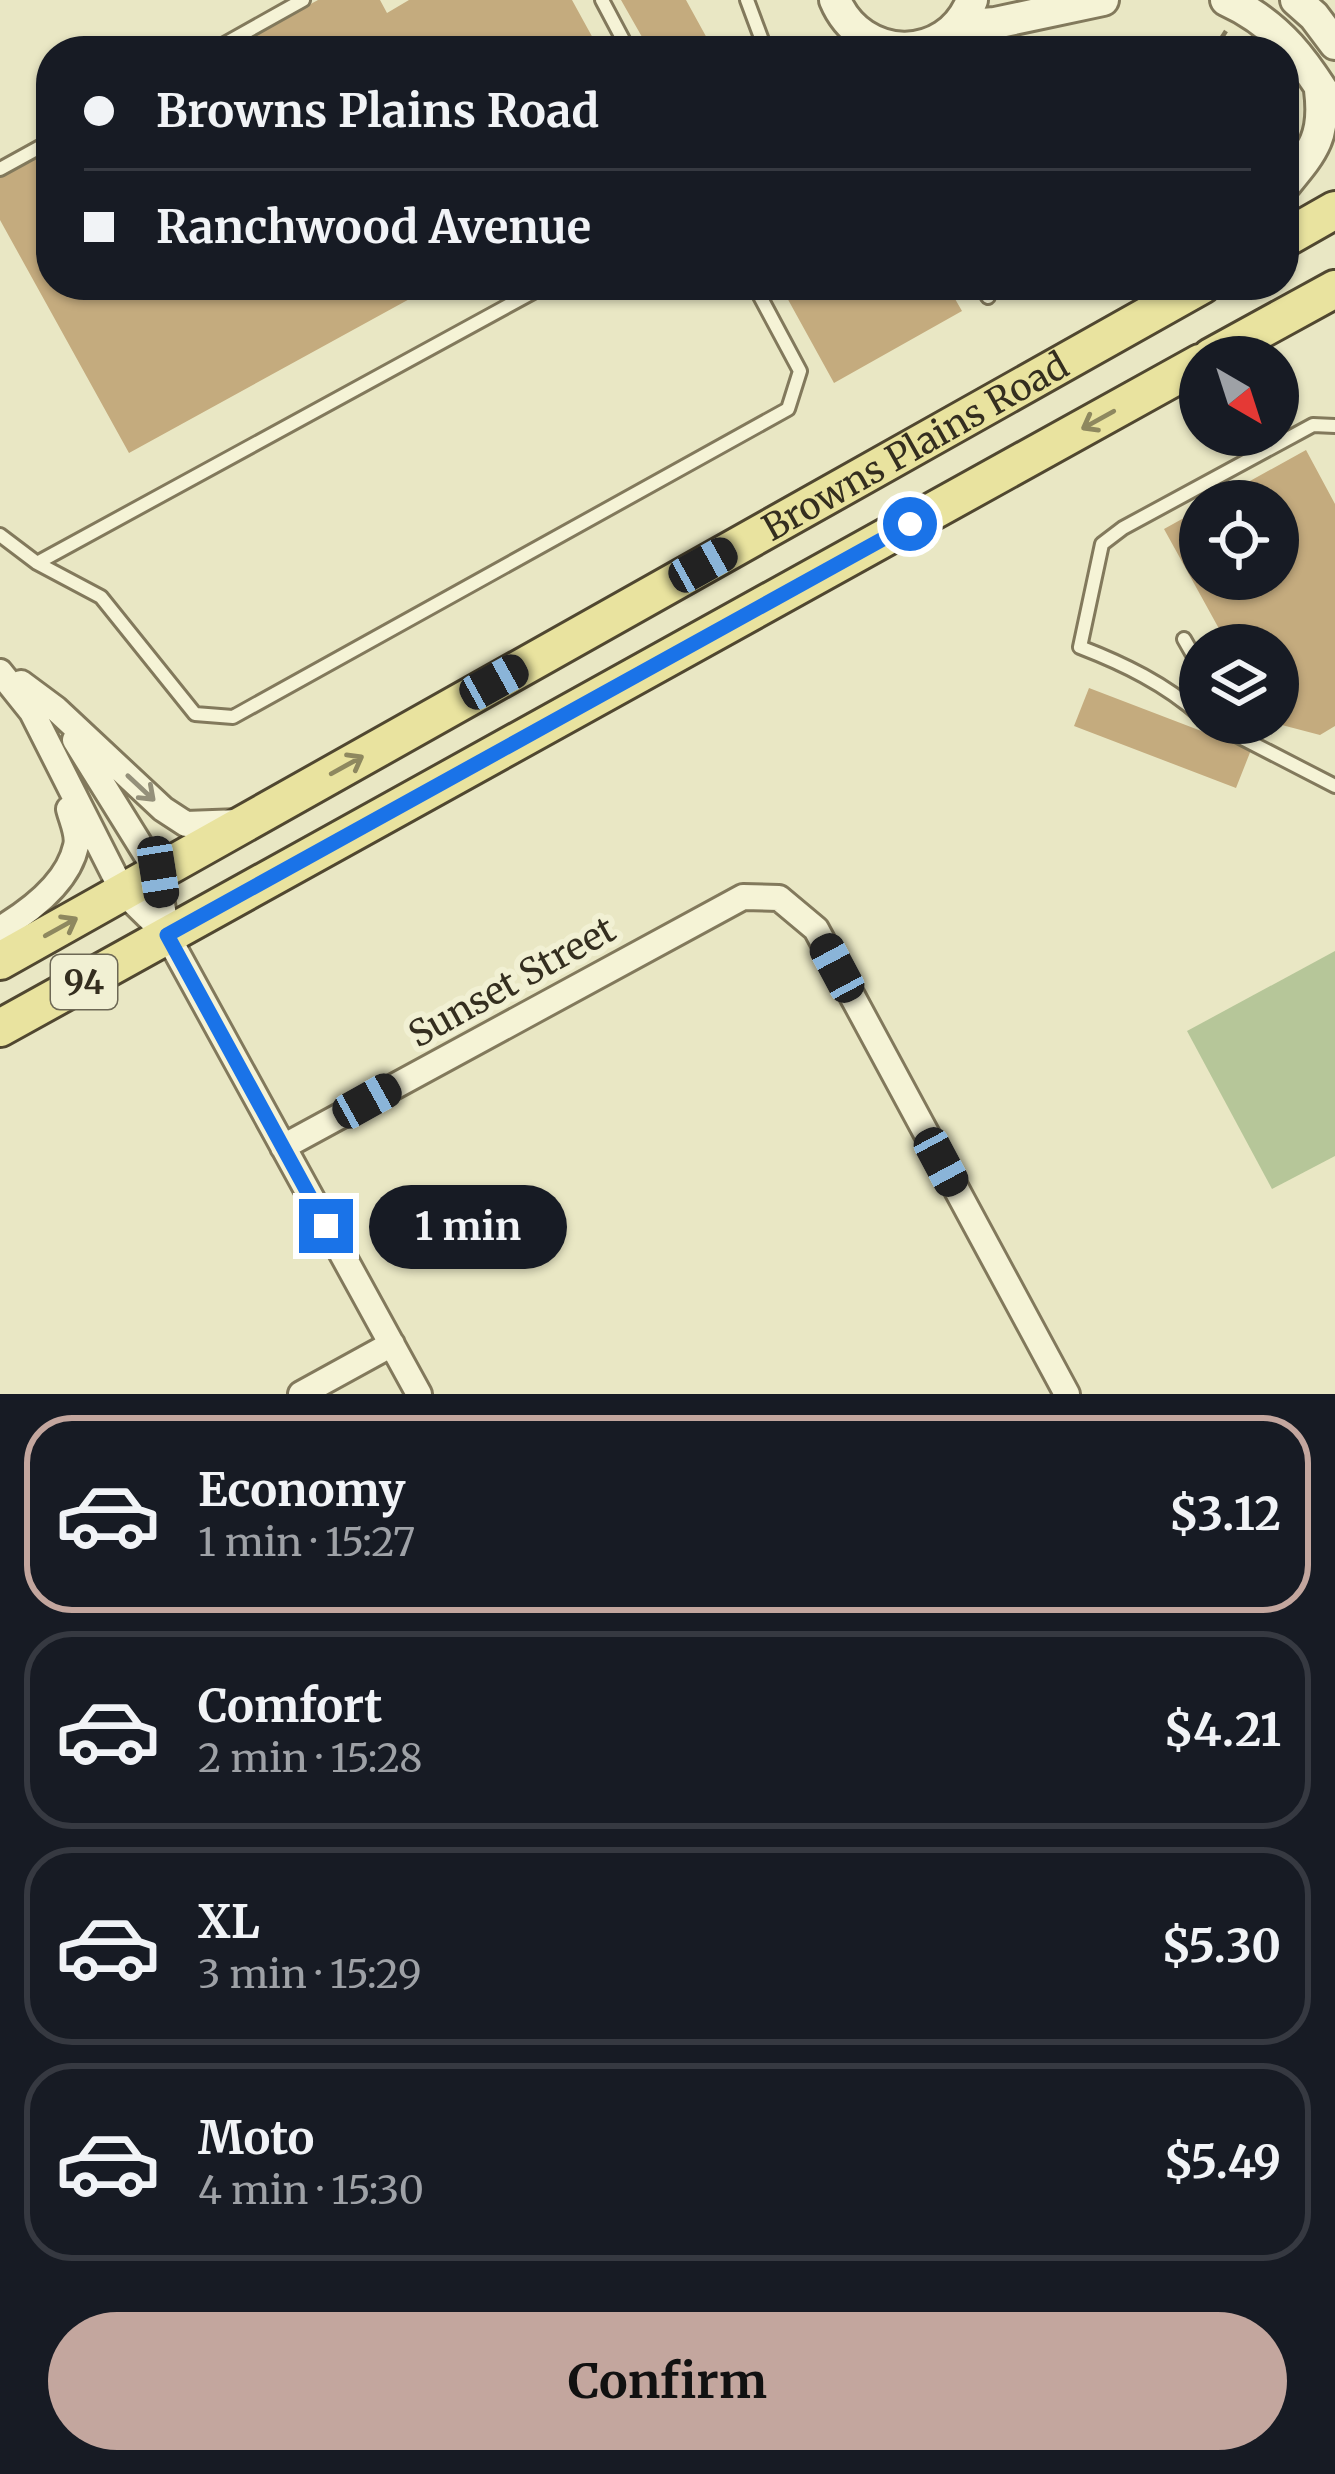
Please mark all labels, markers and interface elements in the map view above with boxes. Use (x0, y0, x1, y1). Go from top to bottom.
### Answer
text: Browns Plains Road (156, 83, 599, 139)
text: Ranchwood Avenue (156, 199, 591, 255)
north arrow (1179, 336, 1299, 456)
map controls (1179, 336, 1299, 744)
street label: Browns Plains Road (754, 342, 1076, 550)
one-way arrow (1081, 409, 1116, 432)
button: locate (1179, 480, 1299, 600)
route start (883, 497, 937, 551)
car (663, 532, 743, 598)
button: layers (1179, 624, 1299, 744)
car (454, 649, 534, 715)
one-way arrow (328, 753, 363, 776)
one-way arrow (126, 774, 155, 802)
car (135, 834, 181, 910)
street label: Sunset Street (401, 907, 623, 1057)
one-way arrow (43, 914, 78, 938)
car (804, 928, 870, 1008)
road number: 94 (51, 955, 117, 1009)
car (327, 1068, 407, 1134)
car (908, 1122, 974, 1202)
callout: 1 min (368, 1184, 566, 1268)
route end (299, 1199, 353, 1253)
text: 1 min (415, 1202, 521, 1251)
icon: car (54, 1460, 162, 1568)
text: Economy (198, 1462, 406, 1518)
text: $3.12 (1169, 1486, 1281, 1542)
text: 1 min · 15:27 (198, 1518, 415, 1567)
icon: car (54, 1676, 162, 1784)
text: Comfort (198, 1678, 382, 1734)
text: $4.21 (1164, 1702, 1281, 1758)
text: 2 min · 15:28 (198, 1734, 423, 1783)
icon: car (54, 1892, 162, 2000)
text: XL (198, 1894, 260, 1950)
text: $5.30 (1161, 1918, 1281, 1974)
text: 3 min · 15:29 (198, 1950, 422, 1999)
icon: car (54, 2108, 162, 2216)
text: Moto (198, 2110, 314, 2166)
text: $5.49 (1163, 2134, 1281, 2190)
text: 4 min · 15:30 (198, 2166, 424, 2215)
button: Confirm (48, 2312, 1287, 2450)

